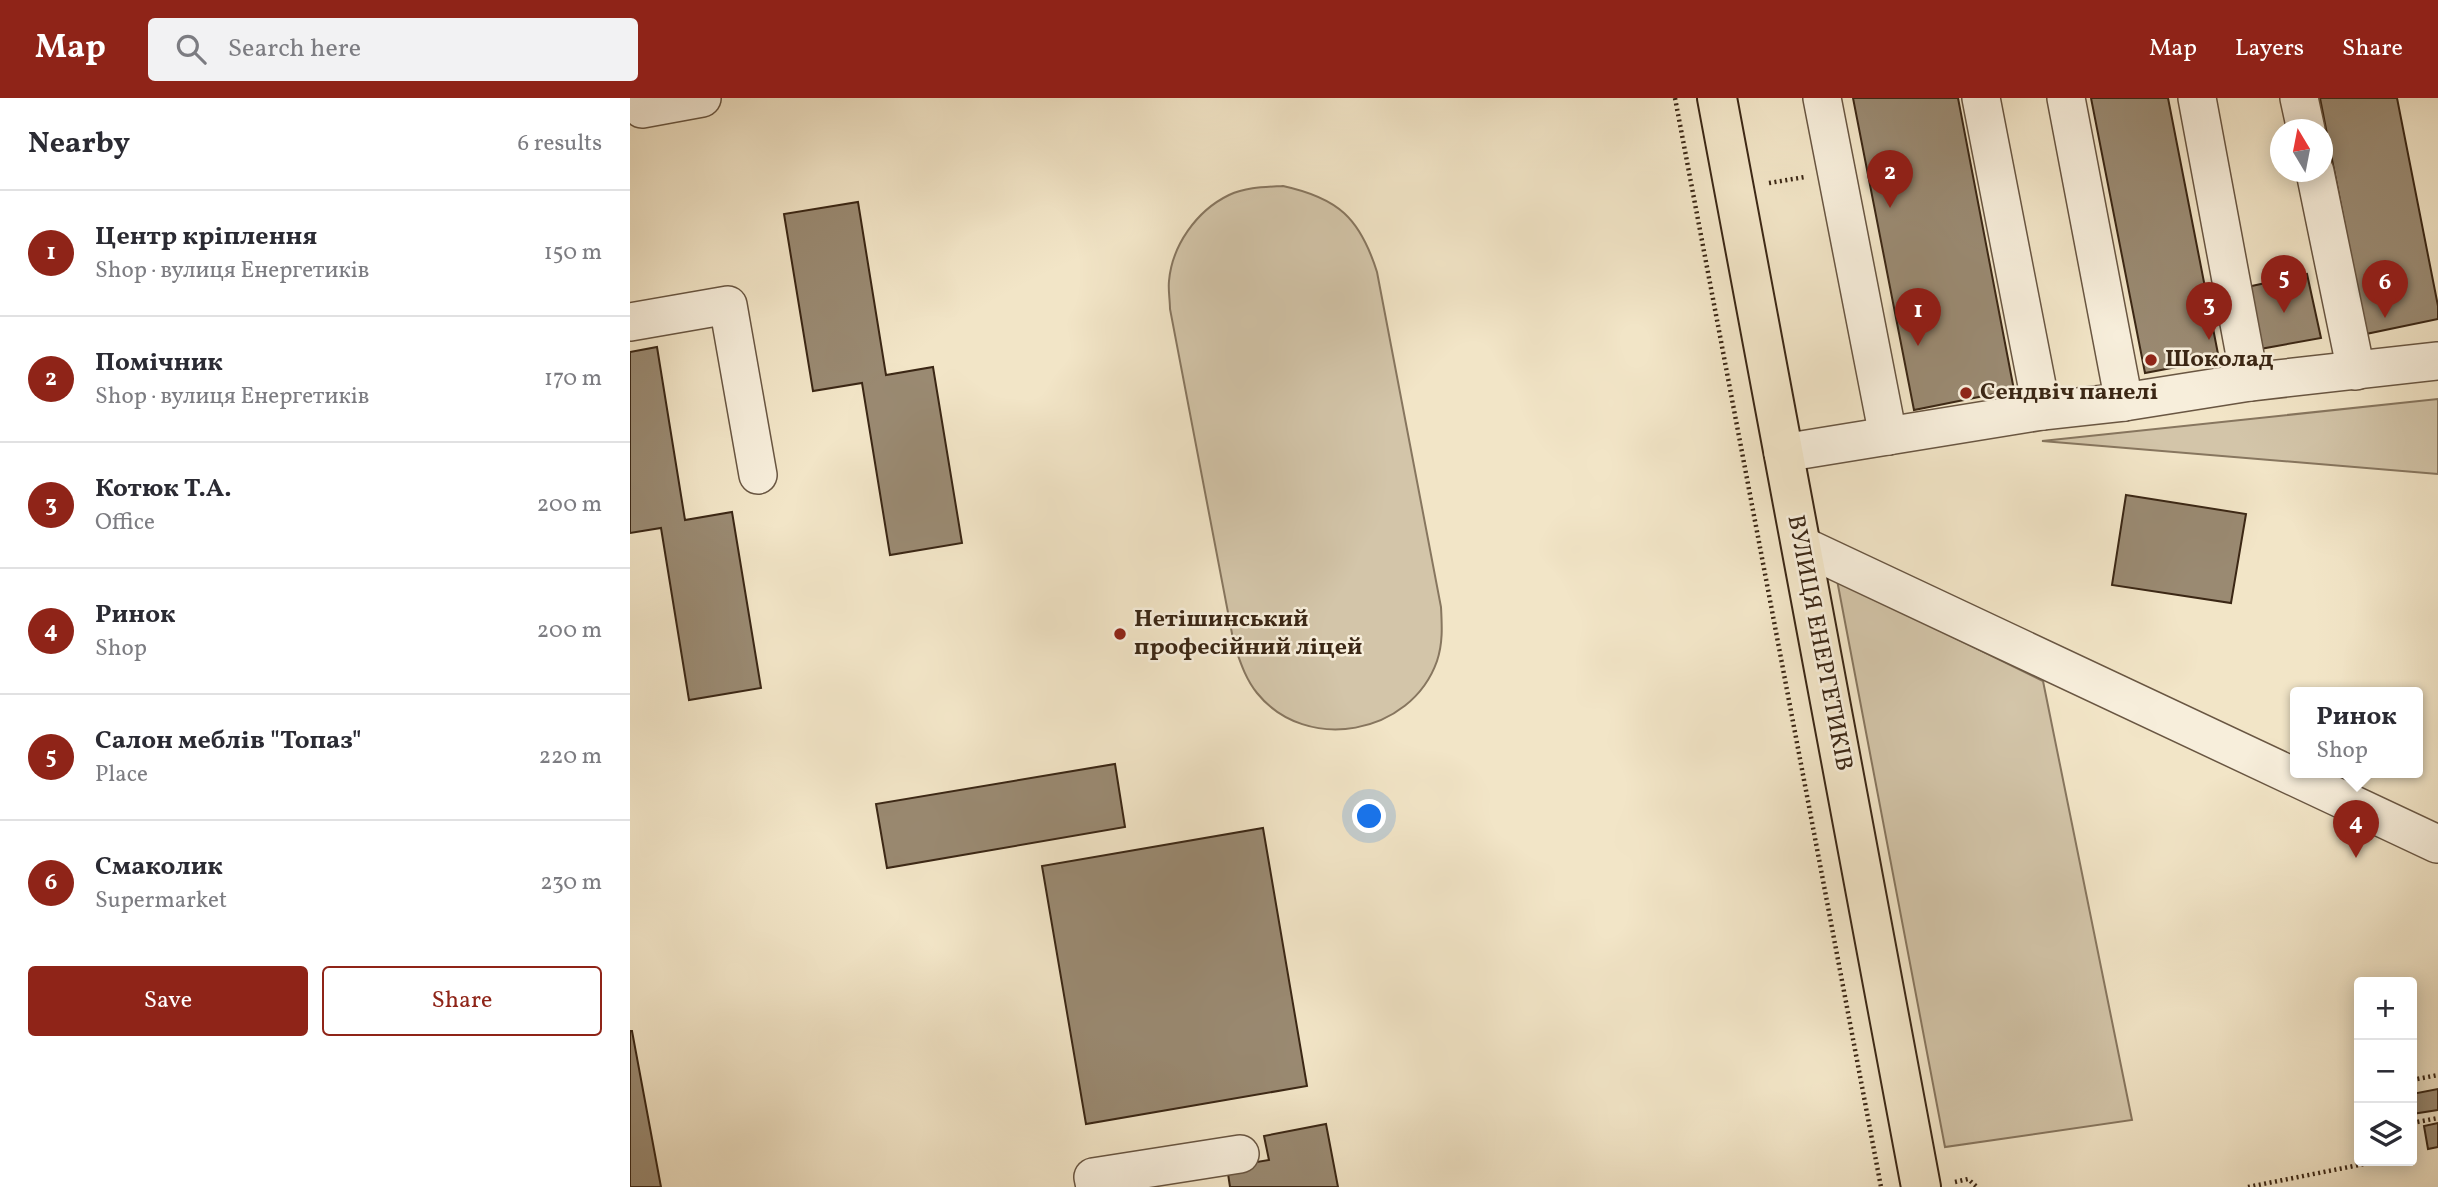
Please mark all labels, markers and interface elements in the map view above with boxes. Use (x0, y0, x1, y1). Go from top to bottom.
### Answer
search box (148, 18, 638, 81)
text: Map (35, 26, 106, 72)
icon: search (172, 30, 210, 68)
text: Search here (228, 31, 361, 67)
text: Map (2149, 32, 2197, 66)
text: Layers (2235, 32, 2304, 66)
text: Share (2342, 32, 2403, 66)
north arrow (2270, 119, 2333, 182)
text: Nearby (28, 123, 130, 165)
text: 6 results (518, 128, 602, 160)
pin: 2 (1867, 150, 1913, 208)
text: Центр кріплення (95, 219, 317, 255)
text: 1 (46, 237, 56, 269)
text: 150 m (544, 237, 602, 269)
text: Shop · вулиця Енергетиків (95, 255, 369, 287)
pin: 5 (2261, 255, 2307, 313)
pin: 6 (2362, 260, 2408, 318)
pin: 3 (2186, 282, 2232, 340)
pin: 1 (1895, 288, 1941, 346)
place label: Шоколад (2165, 343, 2274, 377)
text: Помічник (95, 345, 223, 381)
marker: Шоколад (2143, 352, 2159, 368)
text: 2 (45, 363, 57, 395)
text: 170 m (544, 363, 602, 395)
place label: Сендвіч панелі (1980, 376, 2158, 410)
text: Shop · вулиця Енергетиків (95, 381, 369, 413)
marker: Сендвіч панелі (1958, 385, 1974, 401)
text: Котюк Т.А. (95, 471, 232, 507)
text: 3 (45, 489, 57, 521)
text: 200 m (537, 489, 602, 521)
text: Office (95, 507, 155, 539)
street label: ВУЛИЦЯ ЕНЕРГЕТИКІВ (1777, 512, 1861, 774)
text: Ринок (95, 597, 176, 633)
place label: Нетішинський професійний ліцей (1134, 603, 1362, 665)
text: 4 (44, 615, 58, 647)
text: 200 m (537, 615, 602, 647)
marker: Нетішинський професійний ліцей (1112, 626, 1128, 642)
text: Shop (95, 633, 147, 665)
popup (2290, 687, 2423, 778)
text: Ринок (2316, 699, 2397, 735)
text: Салон меблів "Топаз" (95, 723, 362, 759)
text: Shop (2316, 735, 2368, 767)
text: 5 (45, 741, 57, 773)
text: 220 m (539, 741, 602, 773)
text: Place (95, 759, 148, 791)
your location (1352, 799, 1386, 833)
pin: 4 (2333, 800, 2379, 858)
text: Смаколик (95, 849, 223, 885)
text: 6 (45, 867, 57, 899)
text: 230 m (540, 867, 602, 899)
text: Supermarket (95, 885, 227, 917)
button: Save (28, 966, 308, 1036)
button: Share (322, 966, 602, 1036)
map controls (2354, 977, 2417, 1166)
button: + (2354, 977, 2417, 1040)
button: − (2354, 1040, 2417, 1103)
button: layers (2354, 1103, 2417, 1166)

